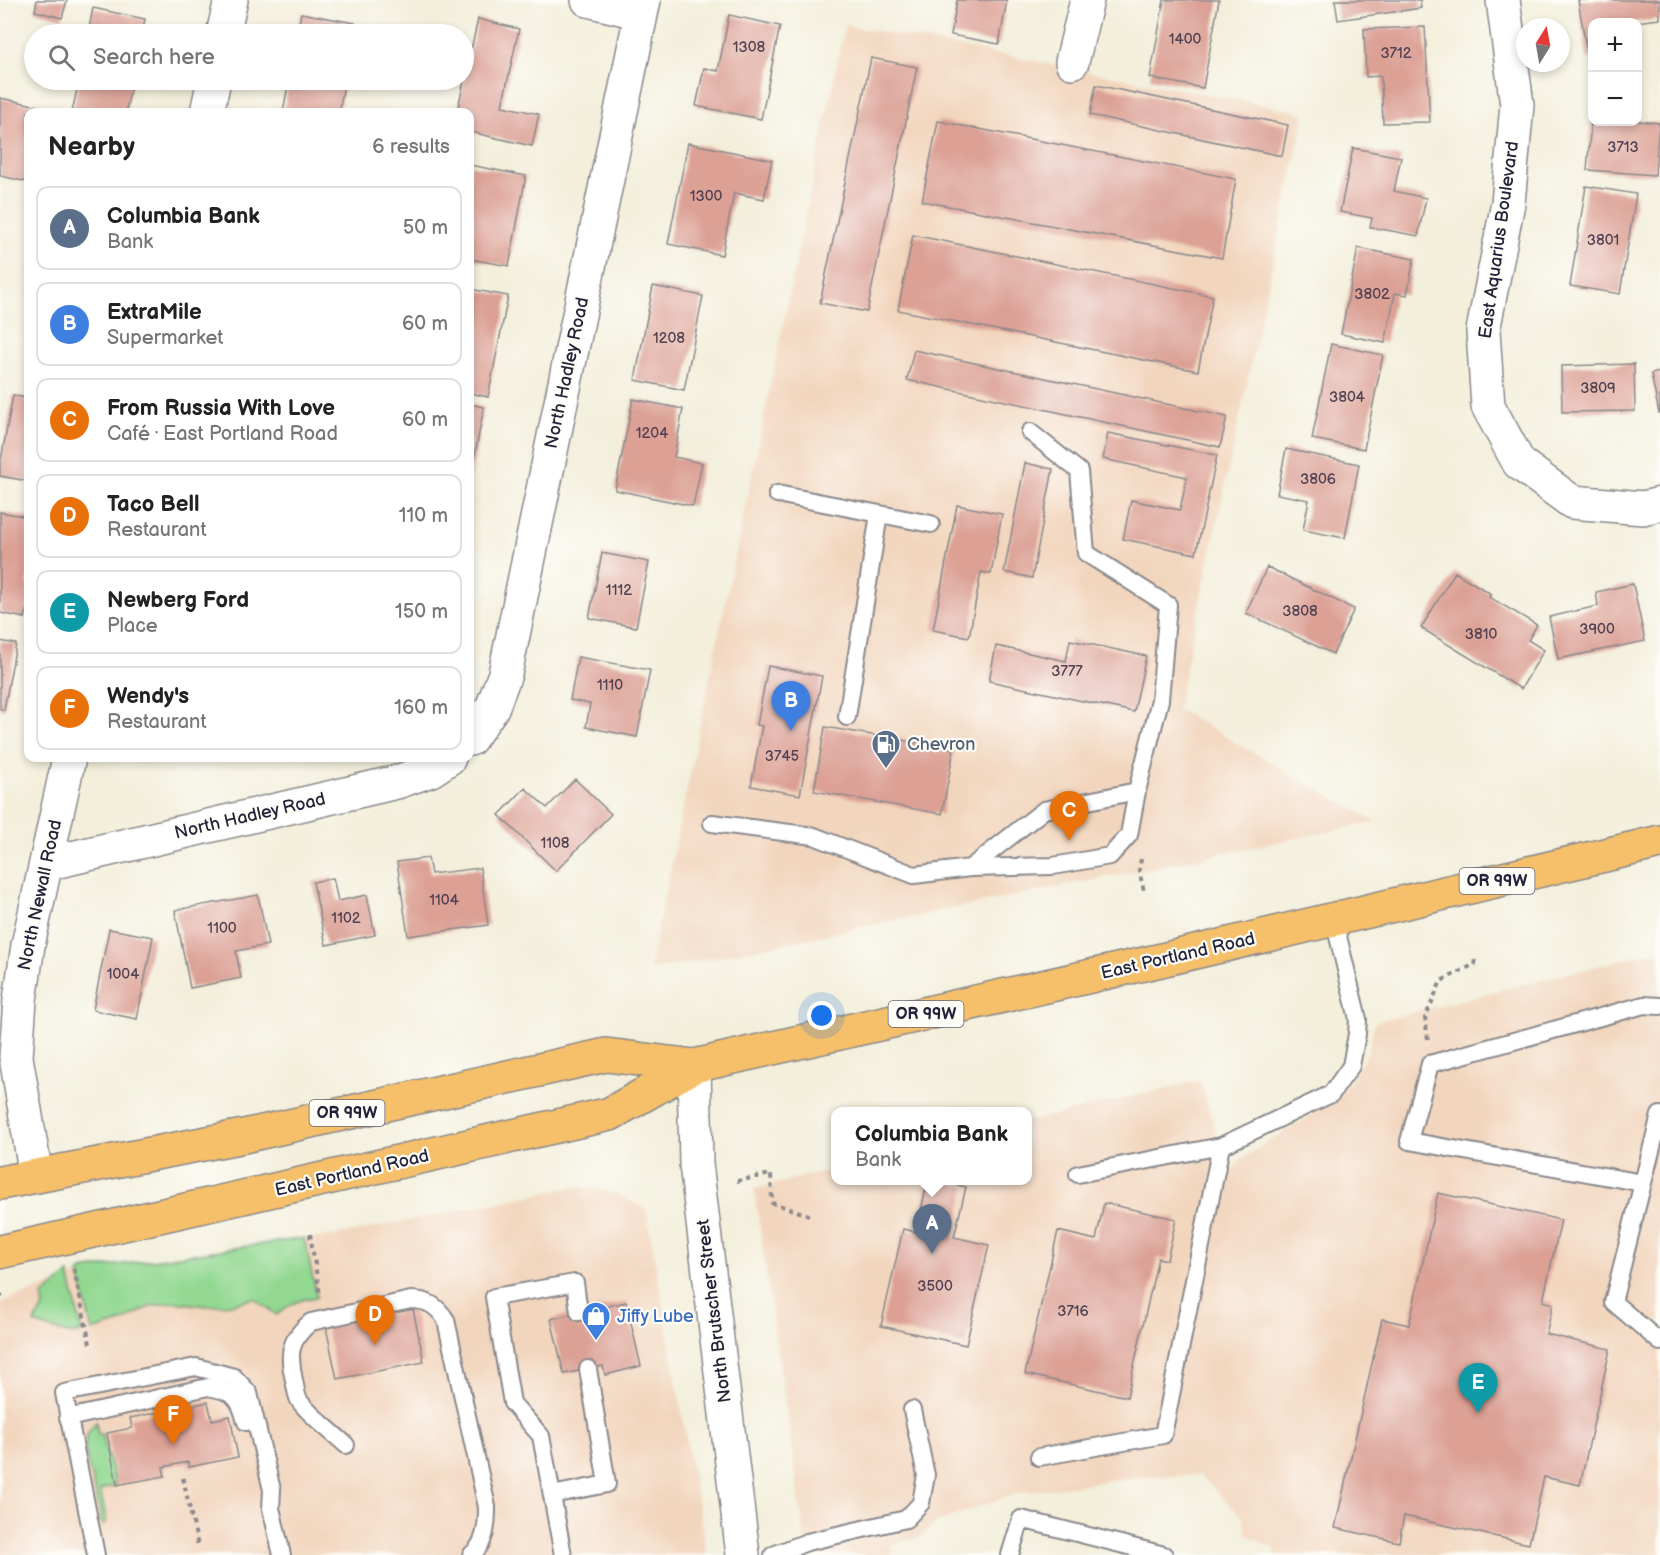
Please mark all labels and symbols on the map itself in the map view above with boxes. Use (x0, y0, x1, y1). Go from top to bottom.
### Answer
north arrow (1516, 18, 1570, 72)
house number: 1400 (1169, 30, 1201, 49)
house number: 1308 (733, 38, 766, 57)
house number: 3712 (1380, 44, 1412, 63)
house number: 3713 (1607, 138, 1639, 157)
street label: East Aquarius Boulevard (1475, 140, 1523, 340)
house number: 1300 (690, 187, 723, 206)
house number: 3801 (1587, 231, 1619, 250)
house number: 3802 (1354, 285, 1390, 304)
street label: North Hadley Road (541, 295, 593, 451)
house number: 1208 (653, 329, 685, 348)
house number: 3809 (1580, 379, 1616, 398)
house number: 3804 (1329, 388, 1365, 407)
house number: 1204 (636, 424, 668, 443)
house number: 3806 (1300, 470, 1336, 489)
house number: 1112 (606, 581, 632, 600)
house number: 3808 (1282, 602, 1318, 621)
house number: 3900 (1579, 620, 1615, 639)
house number: 3810 (1465, 625, 1497, 644)
house number: 3777 (1051, 662, 1083, 681)
house number: 1110 (597, 676, 623, 695)
pin: B (772, 682, 810, 731)
fuel station icon: Chevron (870, 728, 902, 770)
place label: Chevron (907, 734, 976, 755)
house number: 3745 (765, 747, 799, 766)
street label: North Hadley Road (173, 788, 327, 844)
pin: C (1050, 792, 1088, 841)
street label: North Newall Road (14, 818, 66, 972)
house number: 1108 (540, 834, 570, 853)
road number: OR 99W (1460, 868, 1534, 894)
house number: 1104 (429, 891, 459, 910)
house number: 1102 (331, 909, 361, 928)
house number: 1100 (207, 919, 237, 938)
street label: East Portland Road (1099, 928, 1257, 984)
house number: 1004 (107, 965, 139, 984)
your location (807, 1001, 836, 1030)
road number: OR 99W (888, 1001, 964, 1027)
road number: OR 99W (310, 1100, 385, 1126)
street label: East Portland Road (273, 1145, 431, 1201)
pin: A (912, 1204, 952, 1254)
street label: North Brutscher Street (692, 1218, 736, 1404)
house number: 3500 (917, 1277, 953, 1296)
pin: D (356, 1296, 394, 1345)
shop icon: Jiffy Lube (580, 1300, 612, 1342)
house number: 3716 (1057, 1302, 1089, 1321)
place label: Jiffy Lube (617, 1306, 694, 1327)
pin: E (1458, 1364, 1498, 1413)
pin: F (154, 1396, 192, 1445)

